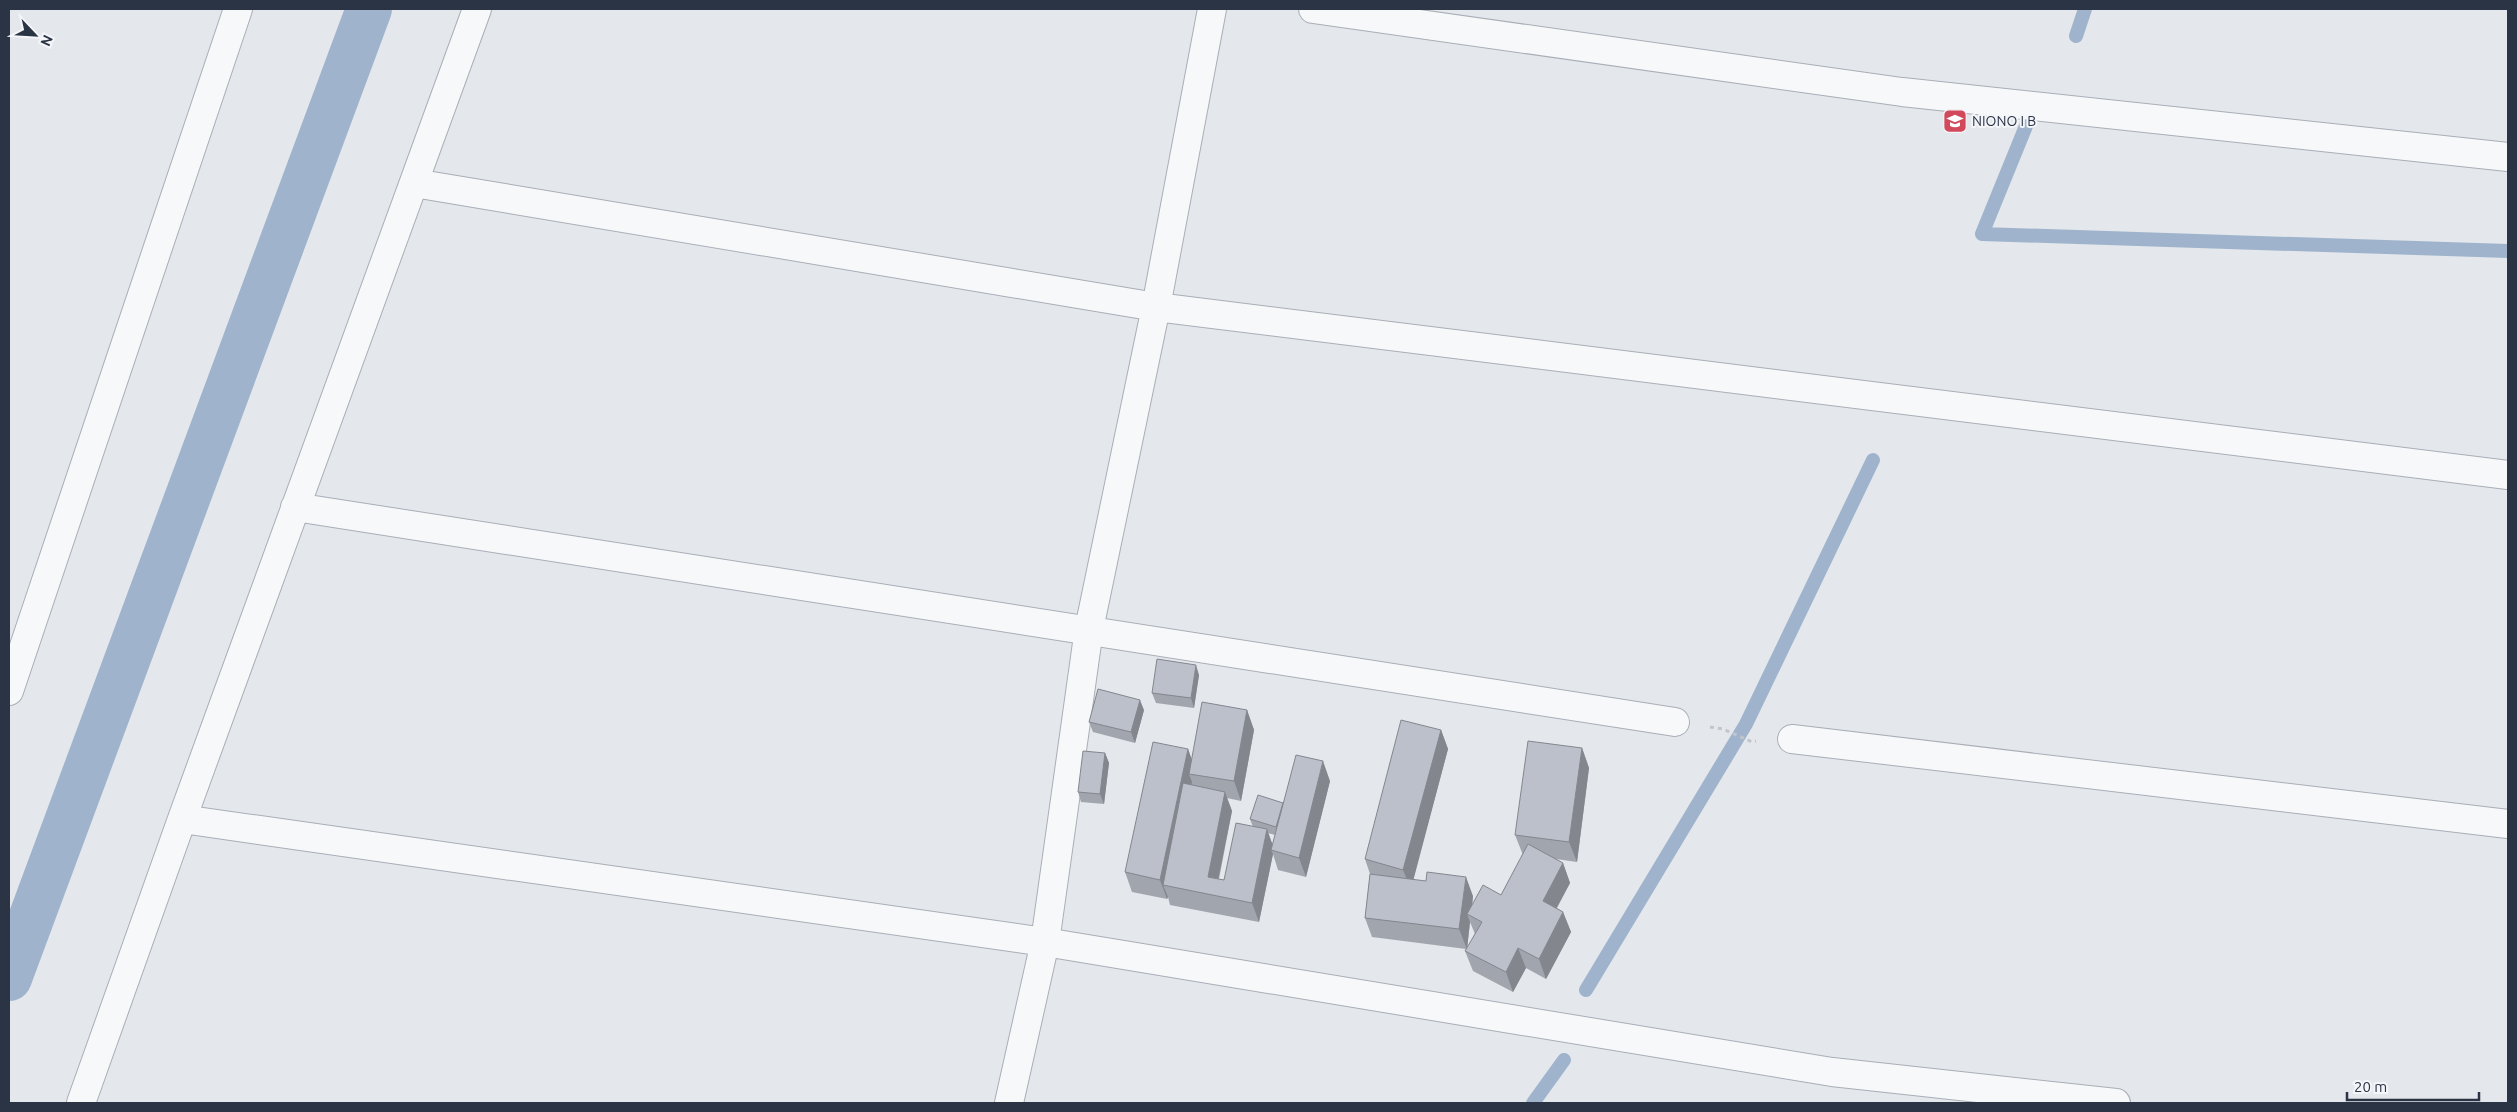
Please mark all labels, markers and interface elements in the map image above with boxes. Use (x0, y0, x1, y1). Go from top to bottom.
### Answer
north arrow (10, 10, 60, 60)
text: N (37, 32, 56, 49)
school or university icon: NIONO I B (1942, 108, 1968, 134)
place label: NIONO I B (1972, 113, 2036, 129)
scale bar (2347, 1070, 2480, 1102)
text: 20 m (2354, 1078, 2387, 1095)

